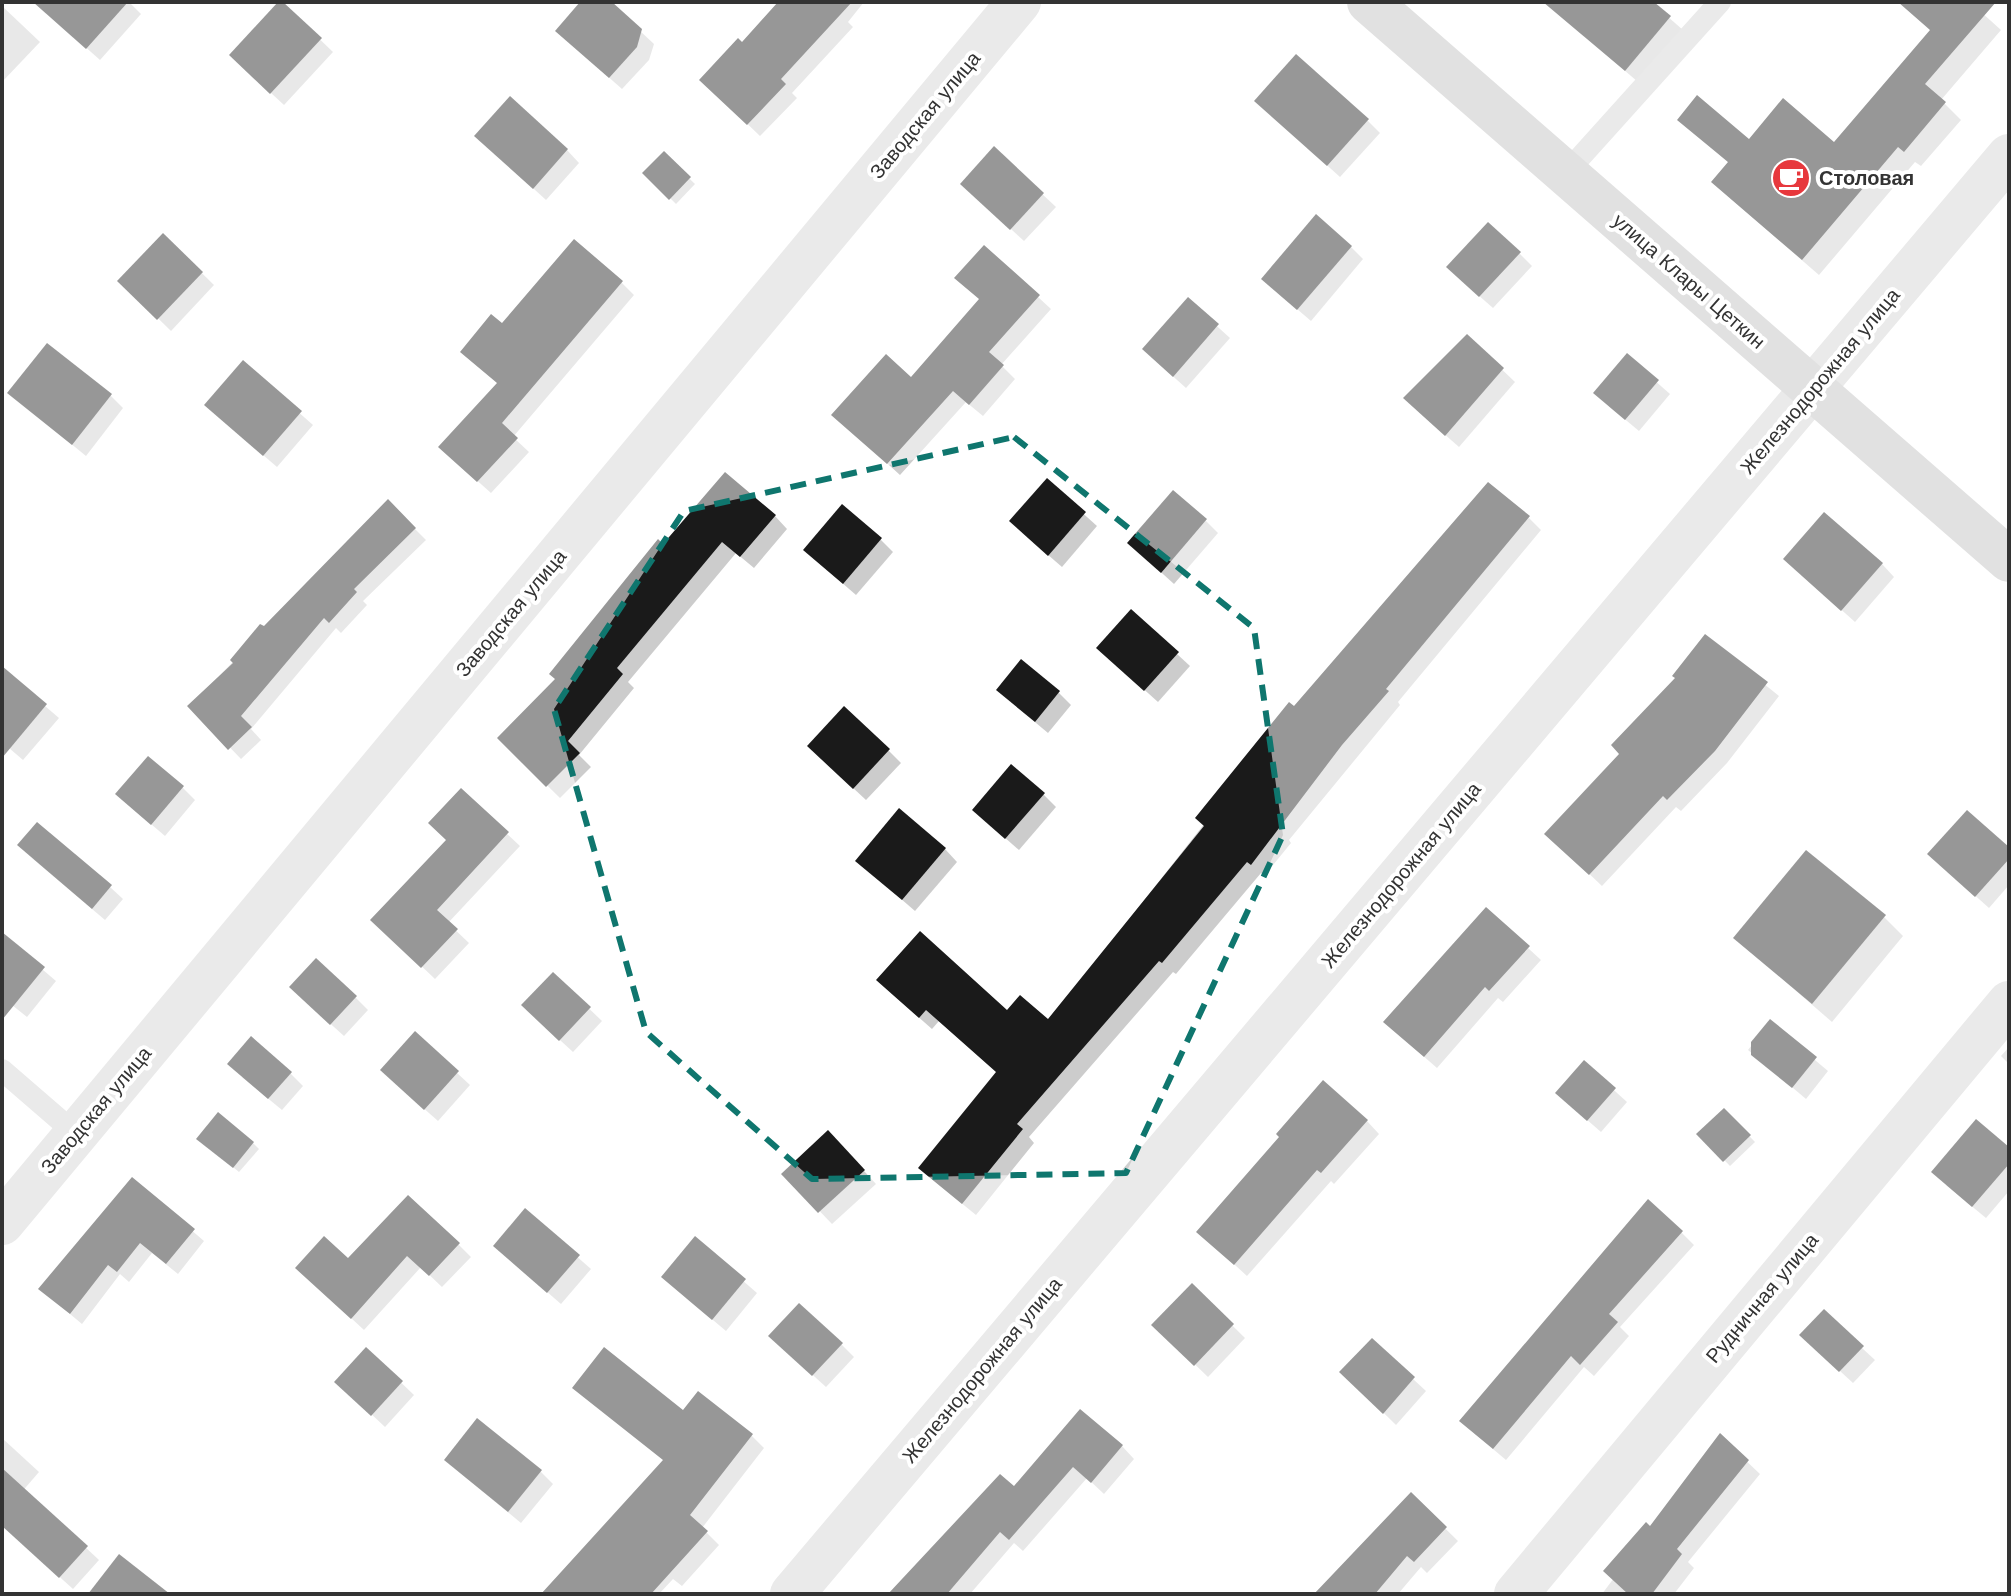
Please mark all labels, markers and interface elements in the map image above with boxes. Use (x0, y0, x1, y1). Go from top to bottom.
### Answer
street label: Заводская улица (865, 46, 986, 184)
cafe icon: Столовая (1770, 157, 1812, 199)
place label: Столовая (1819, 166, 1914, 190)
street label: улица Клары Цеткин (1608, 208, 1770, 354)
street label: Железнодорожная улица (1735, 283, 1905, 479)
street label: Заводская улица (451, 544, 572, 682)
street label: Железнодорожная улица (1316, 777, 1486, 973)
street label: Заводская улица (36, 1041, 157, 1179)
street label: Рудничная улица (1701, 1228, 1824, 1368)
street label: Железнодорожная улица (897, 1272, 1067, 1468)

